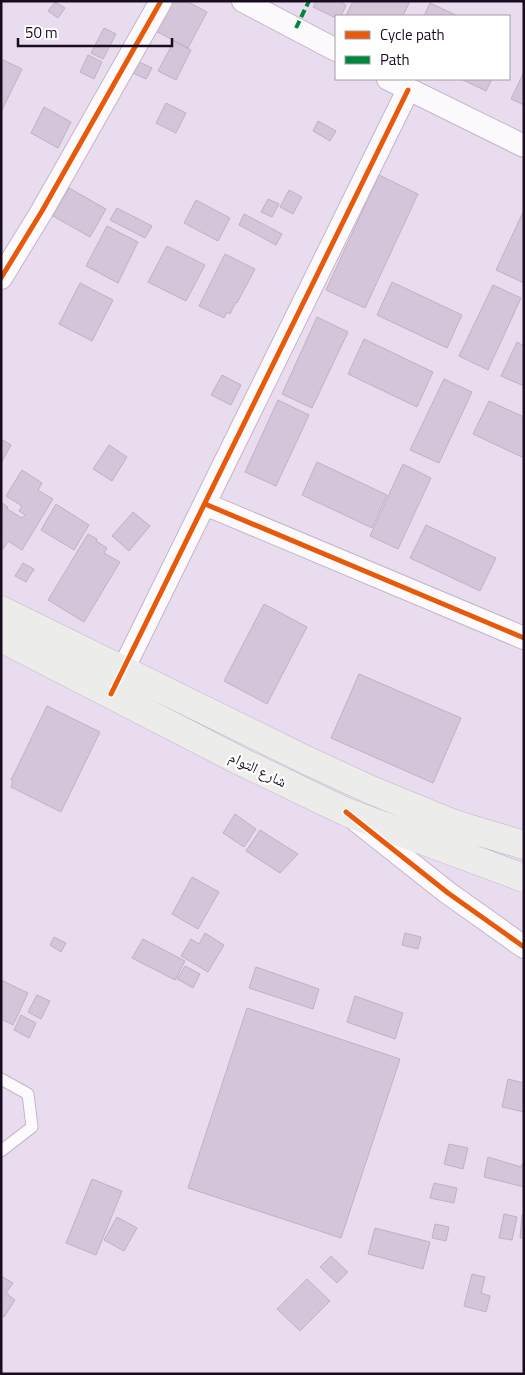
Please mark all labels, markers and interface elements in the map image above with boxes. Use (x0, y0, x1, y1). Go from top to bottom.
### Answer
scale bar (18, 15, 171, 47)
legend (335, 15, 510, 80)
text: 50 m (25, 21, 58, 44)
text: Cycle path (380, 23, 445, 46)
text: Path (380, 48, 410, 71)
street label: شارع التوام (225, 745, 291, 793)

